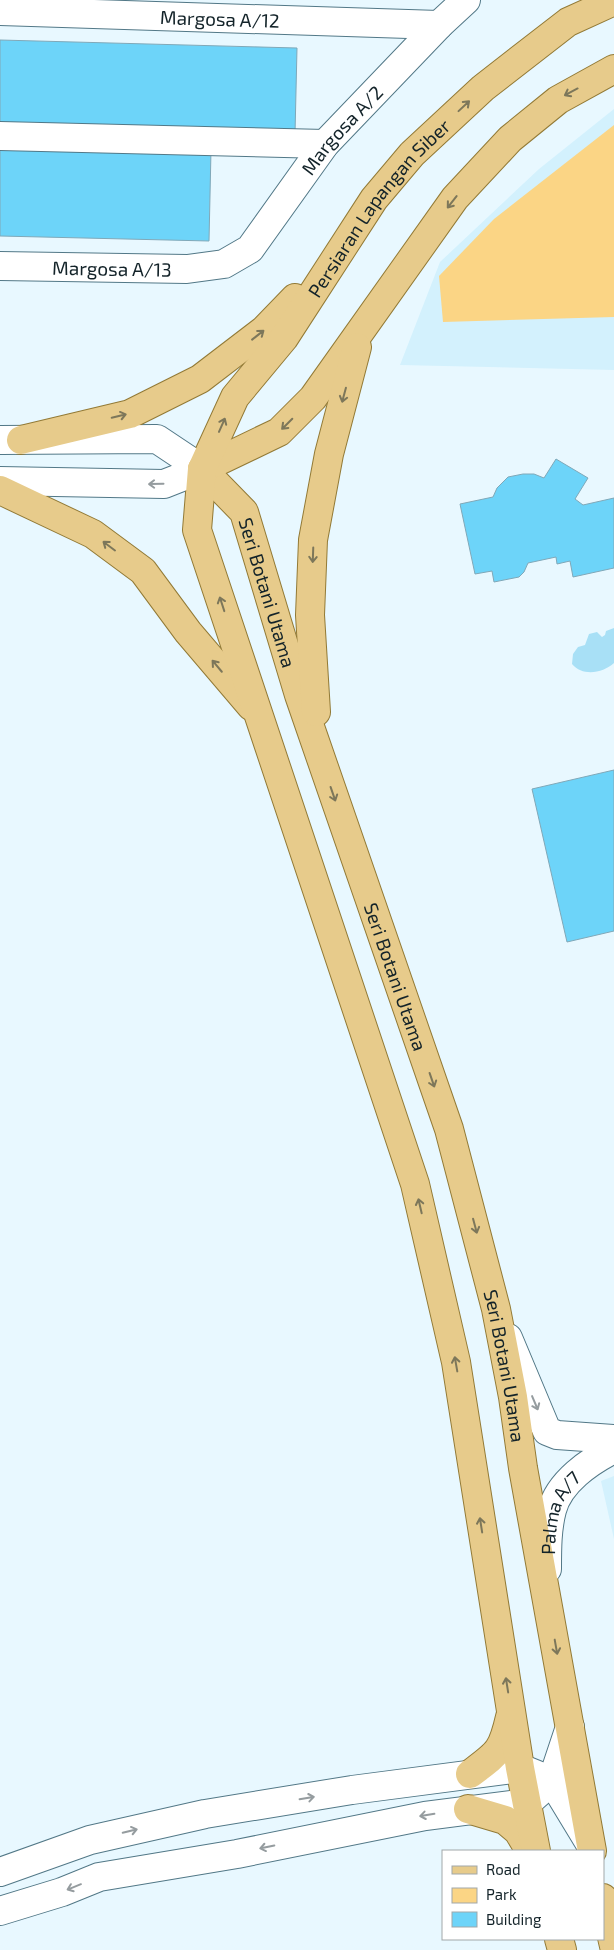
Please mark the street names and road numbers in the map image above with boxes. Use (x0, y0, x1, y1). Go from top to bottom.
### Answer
street label: Margosa A/12 (160, 5, 280, 31)
street label: Margosa A/2 (296, 80, 387, 179)
street label: Persiaran Lapangan Siber (302, 113, 454, 301)
street label: Margosa A/13 (52, 255, 172, 280)
street label: Seri Botani Utama (235, 515, 301, 670)
street label: Seri Botani Utama (360, 899, 432, 1054)
street label: Seri Botani Utama (480, 1287, 531, 1444)
street label: Palma A/7 (536, 1465, 584, 1555)

